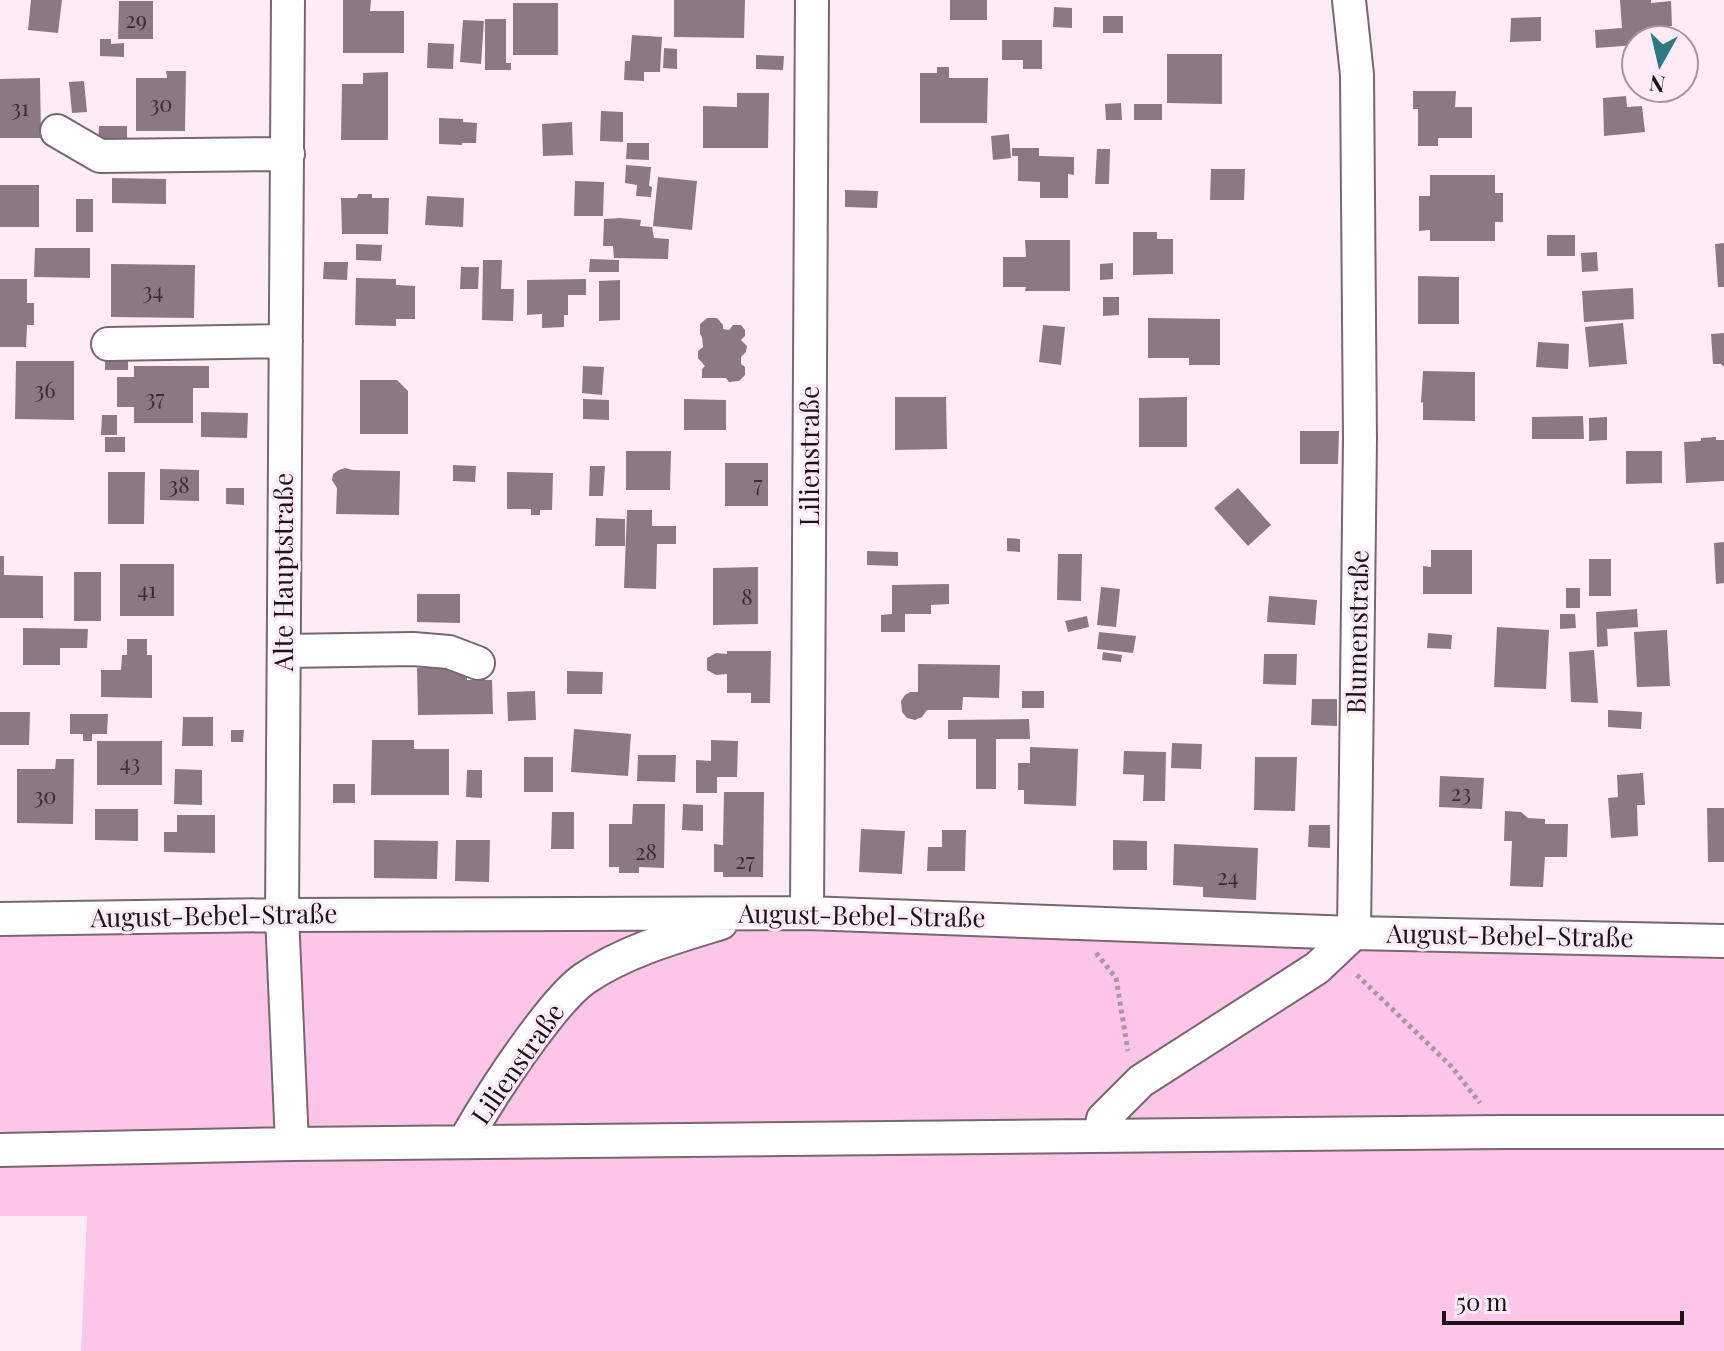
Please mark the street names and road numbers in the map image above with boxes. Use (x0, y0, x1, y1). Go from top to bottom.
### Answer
street label: Lilienstraße (791, 386, 826, 526)
street label: Alte Hauptstraße (265, 473, 300, 672)
street label: Blumenstraße (1338, 550, 1375, 714)
street label: August-Bebel-Straße (89, 895, 338, 934)
street label: August-Bebel-Straße (737, 895, 986, 934)
street label: August-Bebel-Straße (1385, 915, 1634, 954)
street label: Lilienstraße (462, 996, 571, 1131)

